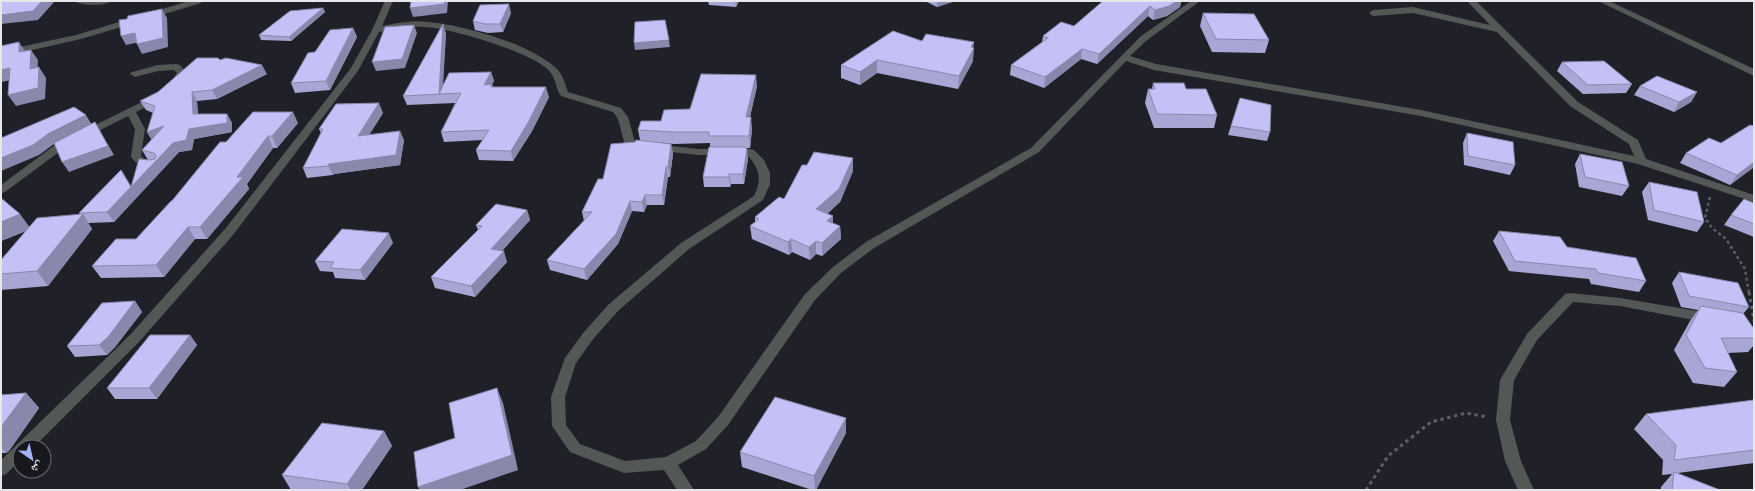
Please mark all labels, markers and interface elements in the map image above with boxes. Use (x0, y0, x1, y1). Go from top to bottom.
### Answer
north arrow (12, 439, 52, 479)
text: ش (28, 457, 46, 476)

